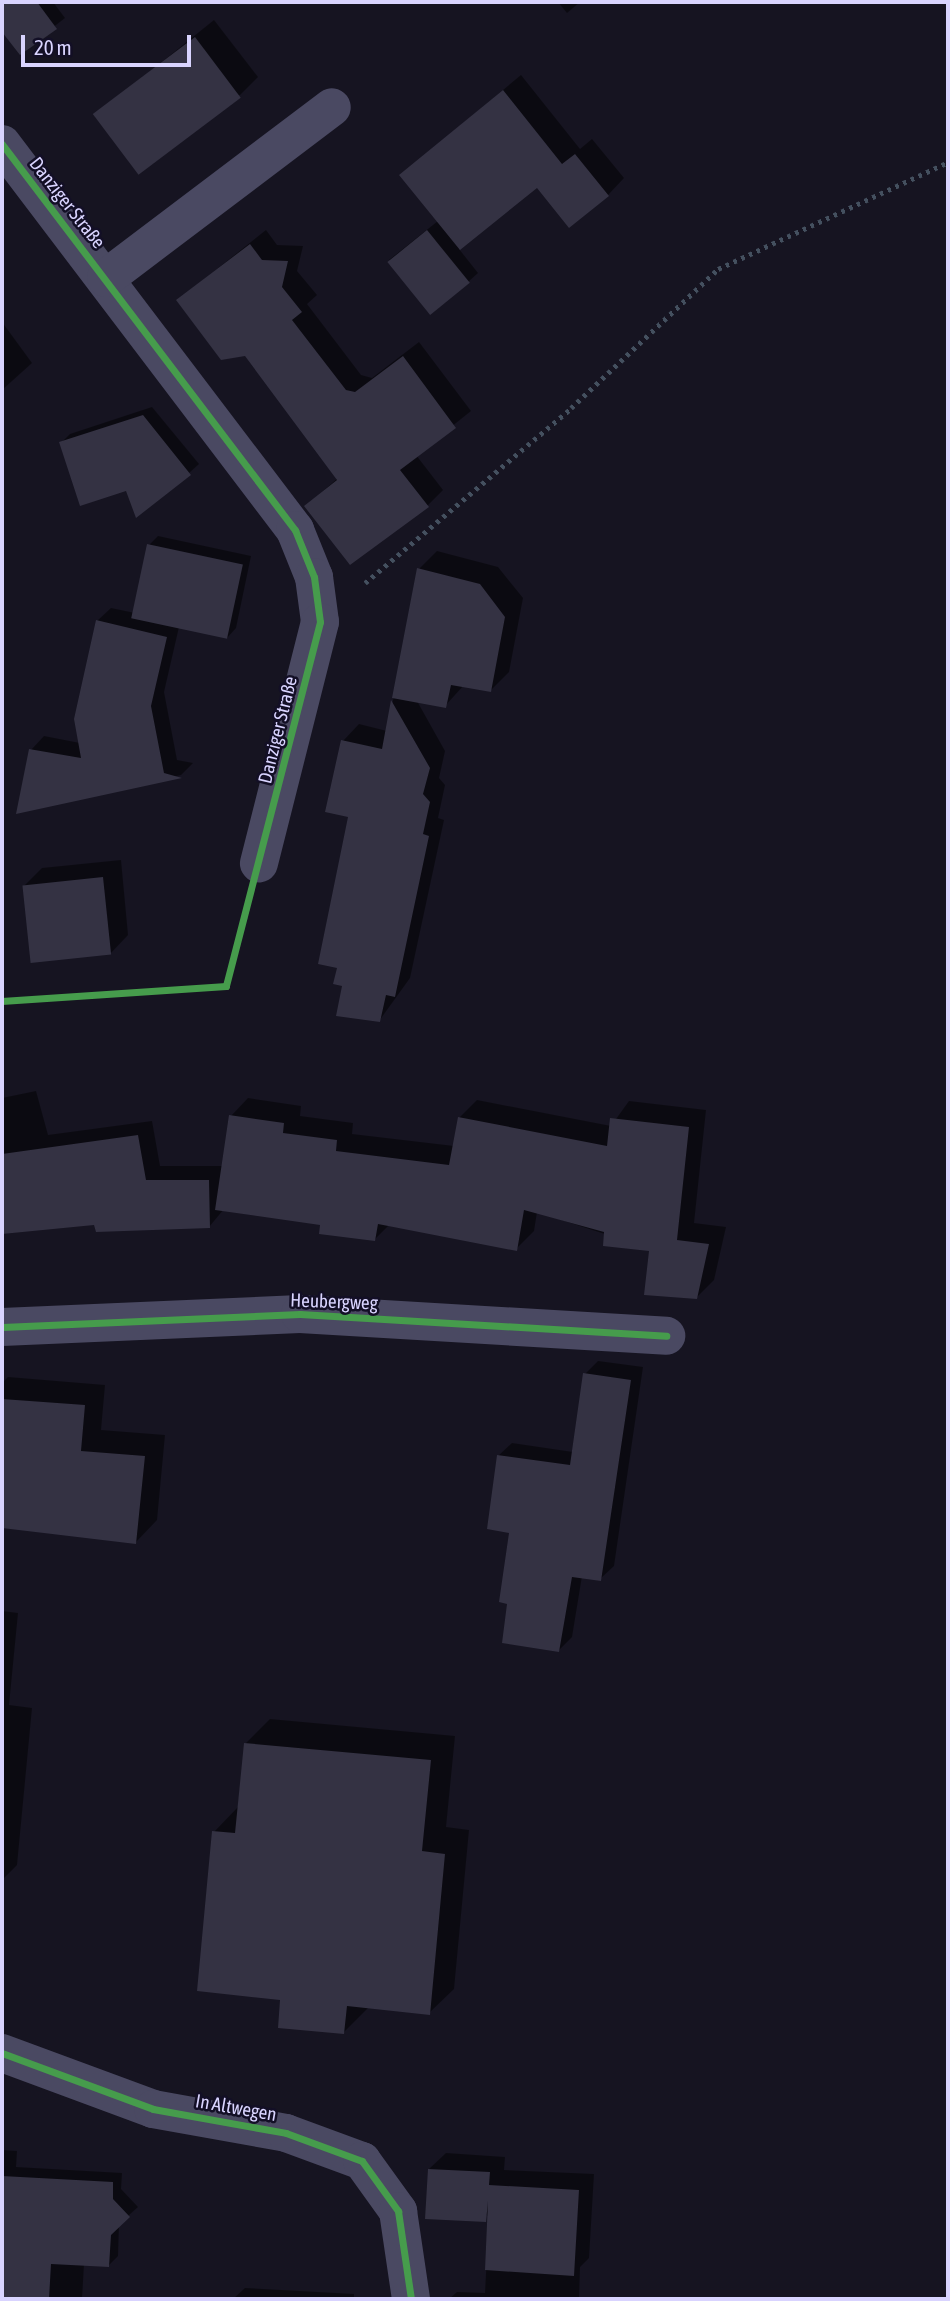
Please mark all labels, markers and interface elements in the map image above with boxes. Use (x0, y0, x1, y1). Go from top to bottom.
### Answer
scale bar (24, 21, 194, 65)
text: 20 m (34, 35, 72, 59)
street label: Danziger Straße (24, 153, 110, 253)
street label: Danziger Straße (254, 674, 302, 786)
street label: Heubergweg (290, 1289, 378, 1315)
street label: In Altwegen (194, 2090, 278, 2126)

